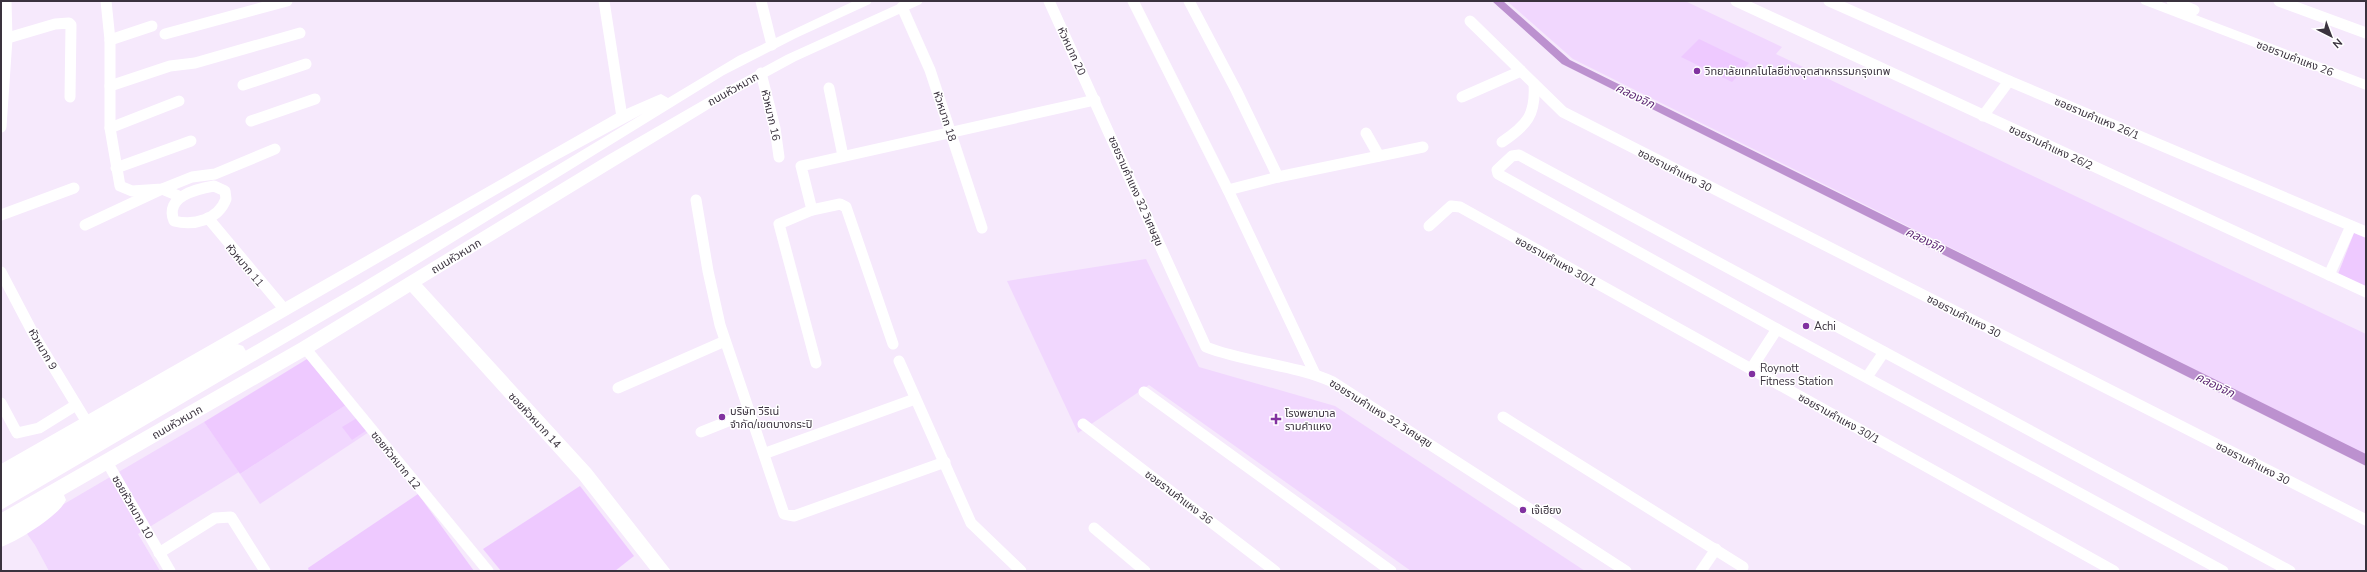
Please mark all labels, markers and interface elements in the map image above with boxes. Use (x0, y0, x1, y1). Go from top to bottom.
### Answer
north arrow (2311, 16, 2351, 56)
street label: หัวหมาก 20 (1054, 24, 1090, 78)
text: N (2329, 35, 2345, 51)
street label: ซอยรามคำแหง 26 (2254, 37, 2336, 80)
place label: วิทยาลัยเทคโนโลยีช่างอุตสาหกรรมกรุงเทพ (1705, 64, 1891, 79)
marker: วิทยาลัยเทคโนโลยีช่างอุตสาหกรรมกรุงเทพ (1692, 66, 1702, 76)
street label: ถนนหัวหมาก (705, 69, 761, 110)
water label: คลองจิก (1613, 80, 1658, 113)
street label: หัวหมาก 16 (757, 88, 784, 143)
street label: หัวหมาก 18 (929, 89, 960, 144)
street label: ซอยรามคำแหง 26/1 (2052, 94, 2142, 143)
street label: ซอยรามคำแหง 26/2 (2006, 121, 2095, 174)
street label: ซอยรามคำแหง 32 วิเศษสุข (1104, 134, 1167, 249)
street label: ซอยรามคำแหง 30 (1635, 145, 1715, 196)
water label: คลองจิก (1903, 224, 1948, 257)
street label: ซอยรามคำแหง 30/1 (1512, 233, 1599, 290)
street label: ถนนหัวหมาก (428, 236, 484, 277)
street label: หัวหมาก 11 (222, 241, 267, 290)
street label: ซอยรามคำแหง 30 (1924, 291, 2004, 342)
place label: Achi (1814, 319, 1836, 334)
marker: Achi (1801, 321, 1811, 331)
street label: หัวหมาก 9 (25, 326, 60, 373)
place label: Roynott Fitness Station (1760, 361, 1833, 389)
marker: Roynott Fitness Station (1747, 369, 1757, 379)
water label: คลองจิก (2193, 369, 2238, 402)
street label: ซอยรามคำแหง 32 วิเศษสุข (1326, 376, 1435, 451)
street label: ซอยหัวหมาก 14 (505, 389, 565, 452)
street label: ซอยรามคำแหง 30/1 (1795, 390, 1882, 447)
street label: ถนนหัวหมาก (149, 402, 205, 443)
place label: บริษัท วีริเน่ จำกัด/เขตบางกระปิ (730, 404, 812, 432)
place label: โรงพยาบาล รามคำแหง (1285, 406, 1336, 434)
marker: บริษัท วีริเน่ จำกัด/เขตบางกระปิ (717, 412, 727, 422)
marker: โรงพยาบาล รามคำแหง (1270, 413, 1282, 425)
street label: ซอยหัวหมาก 12 (367, 428, 424, 493)
street label: ซอยรามคำแหง 30 (2213, 438, 2293, 489)
street label: ซอยรามคำแหง 36 (1142, 467, 1216, 528)
street label: ซอยหัวหมาก 10 (108, 473, 157, 542)
place label: เจ๊เฮียง (1531, 503, 1562, 518)
marker: เจ๊เฮียง (1518, 505, 1528, 515)

